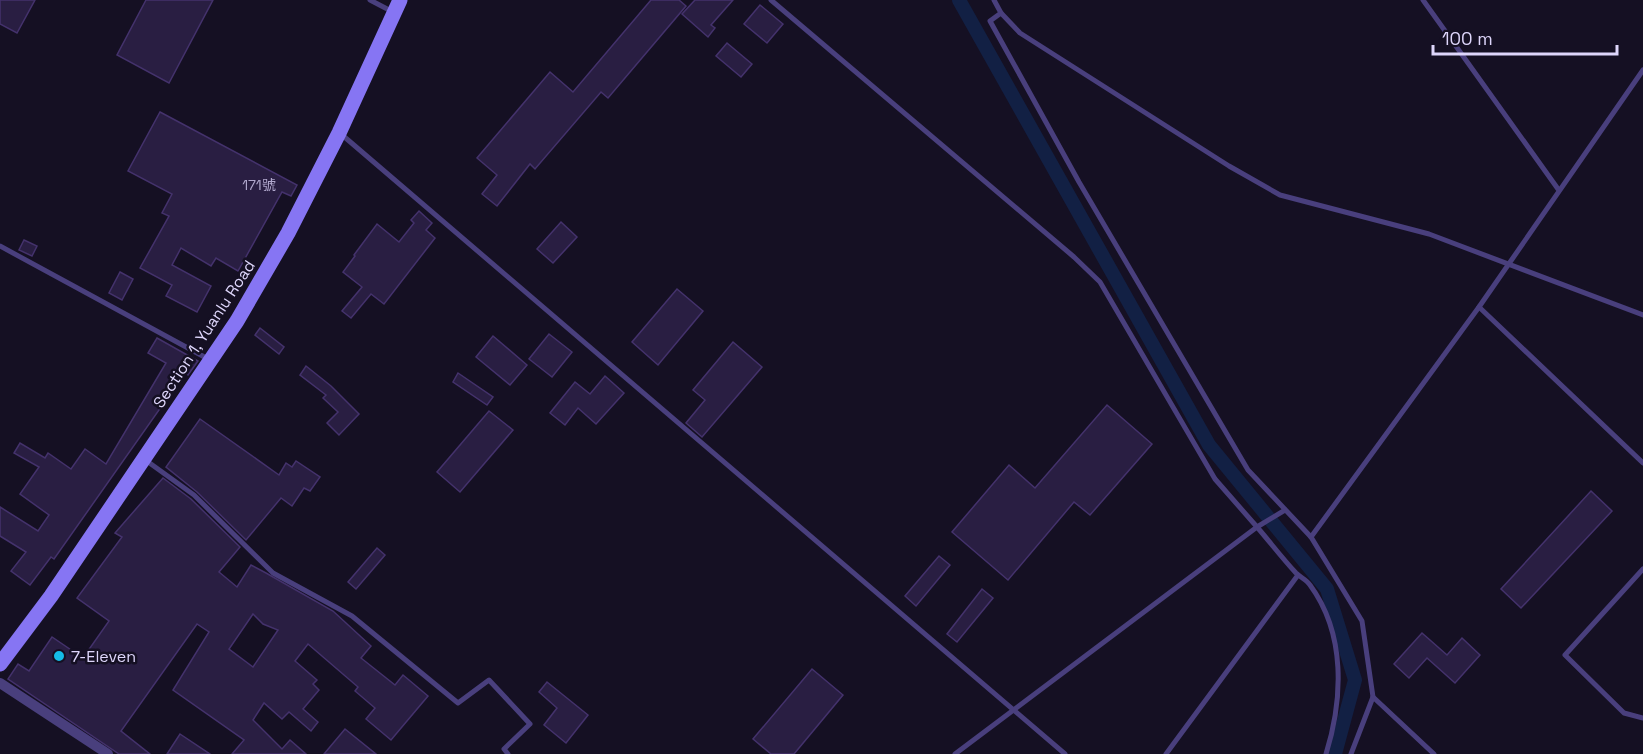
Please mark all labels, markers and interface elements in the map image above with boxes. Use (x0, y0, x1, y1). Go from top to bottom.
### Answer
scale bar (1433, 18, 1618, 56)
text: 100 m (1442, 27, 1493, 50)
house number: 171號 (242, 176, 276, 194)
street label: Section 1, Yuanlu Road (148, 256, 260, 412)
place label: 7-Eleven (71, 646, 136, 667)
marker: 7-Eleven (52, 649, 66, 663)

